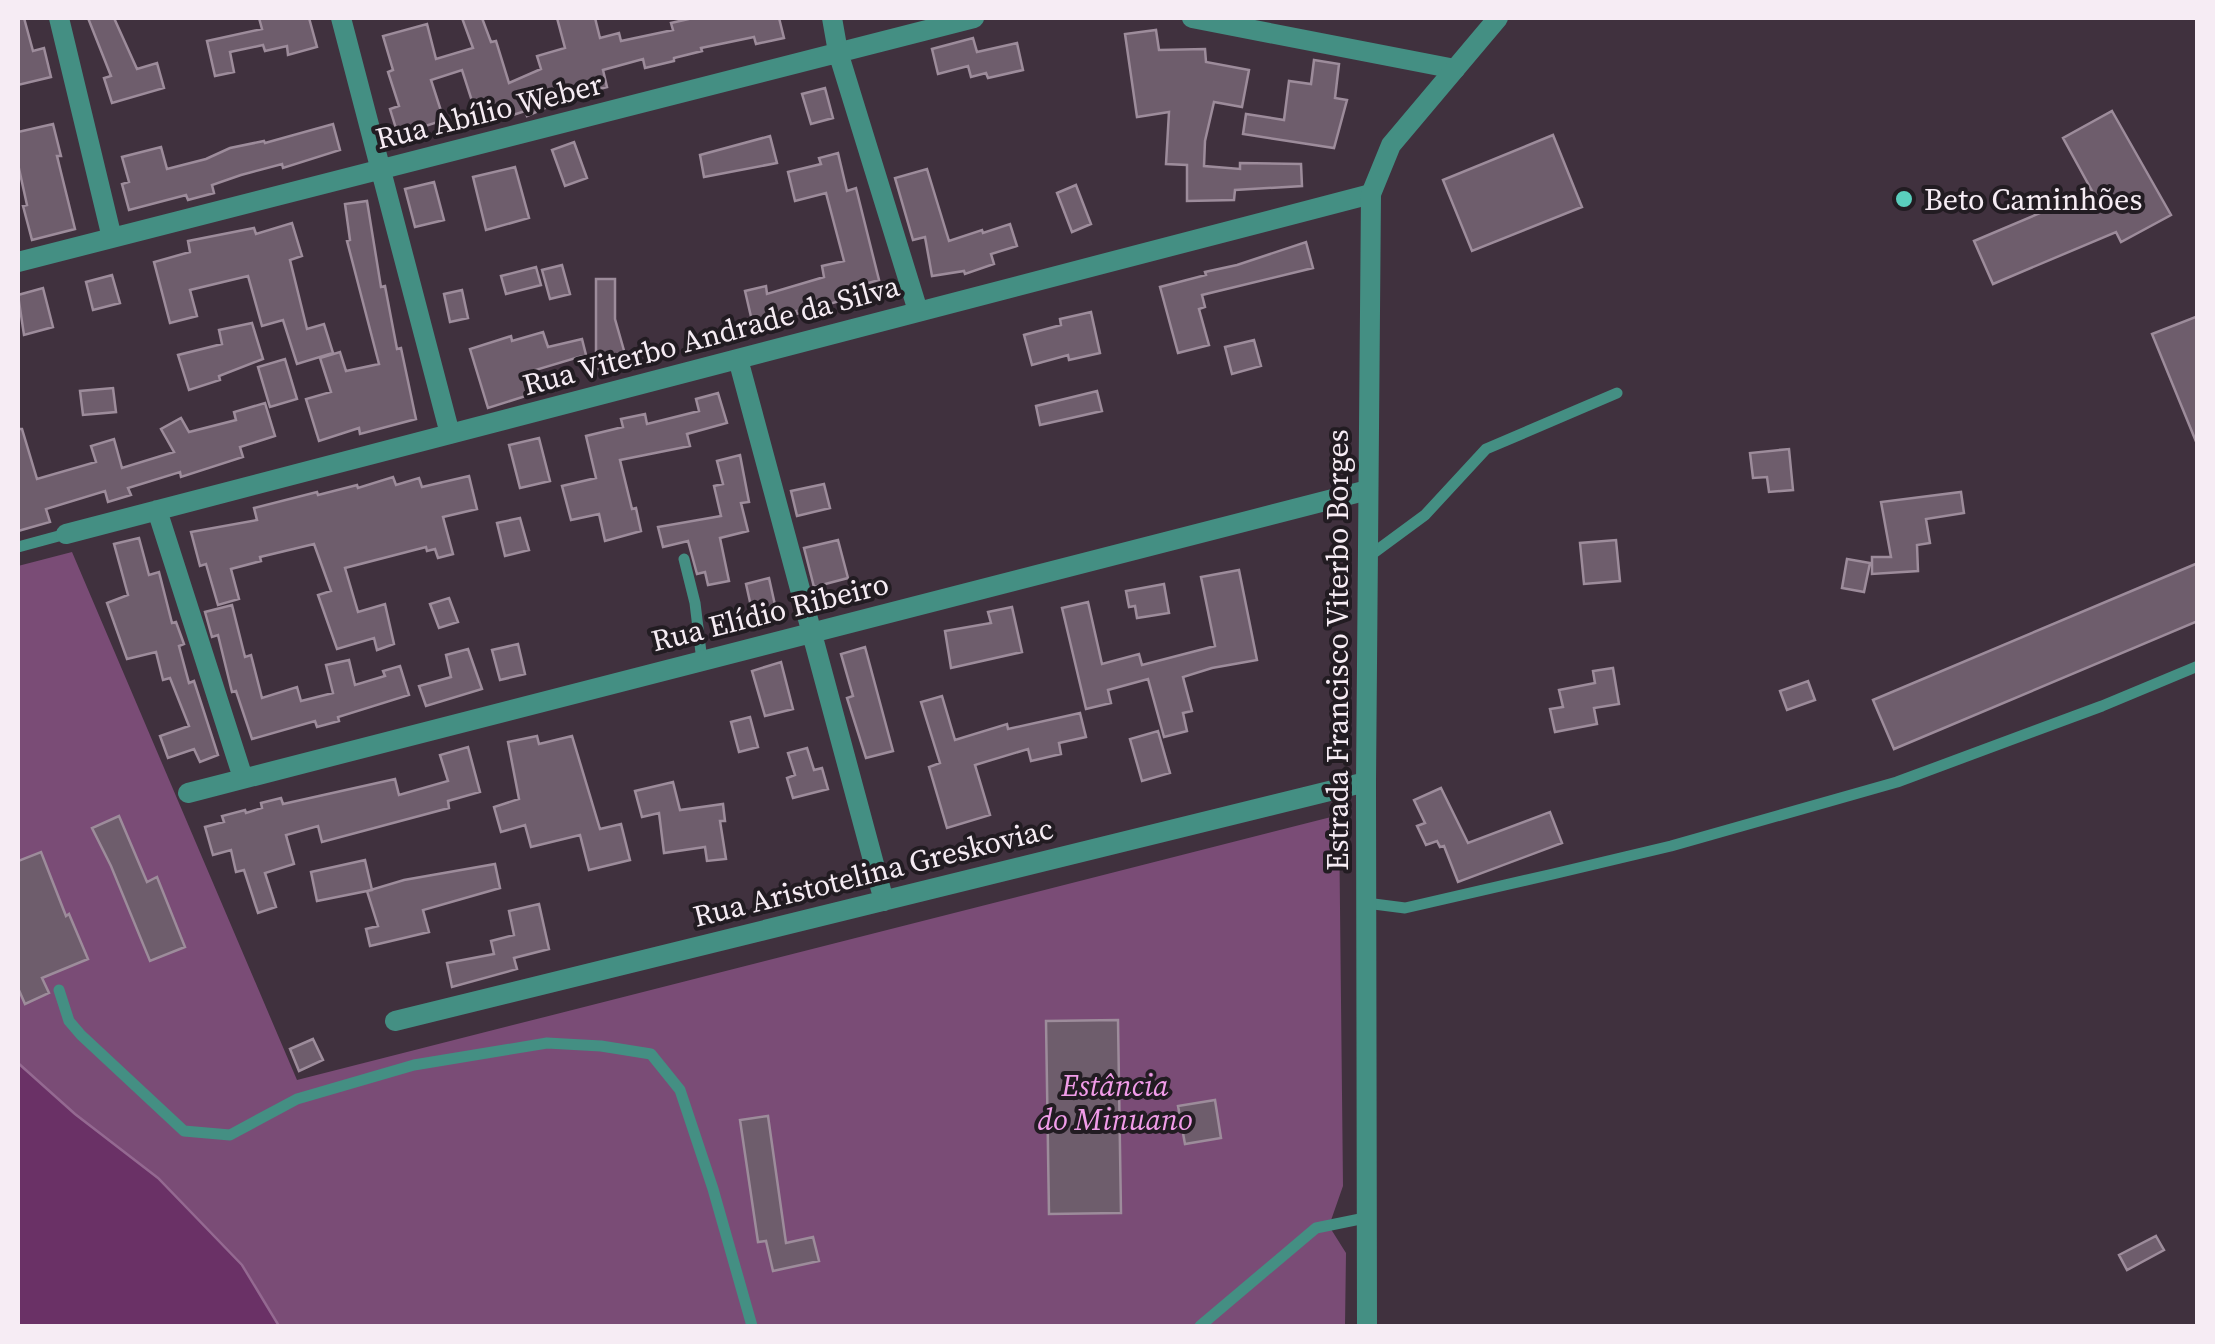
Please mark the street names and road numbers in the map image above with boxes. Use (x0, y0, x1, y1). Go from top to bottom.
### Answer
street label: Rua Abílio Weber (371, 63, 607, 159)
street label: Rua Viterbo Andrade da Silva (518, 265, 905, 405)
street label: Estrada Francisco Viterbo Borges (1317, 429, 1358, 871)
street label: Rua Elídio Ribeiro (647, 563, 893, 661)
street label: Rua Aristotelina Greskoviac (689, 807, 1057, 937)

